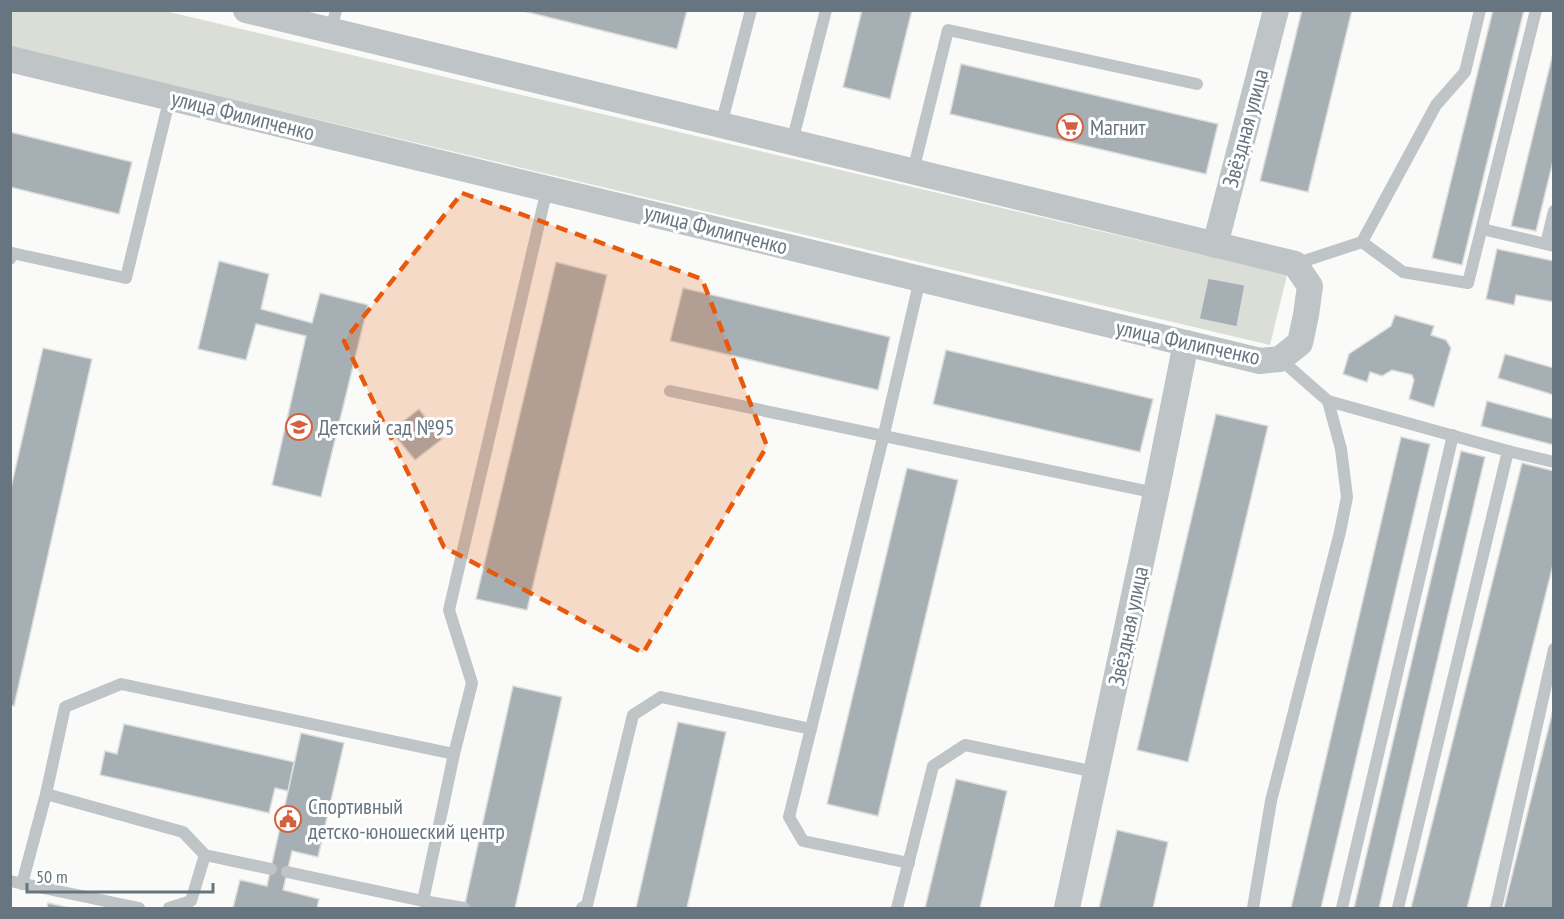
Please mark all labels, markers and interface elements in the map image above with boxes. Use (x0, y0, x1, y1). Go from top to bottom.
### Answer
street label: Звёздная улица (1216, 66, 1274, 190)
street label: улица Филипченко (168, 84, 318, 146)
supermarket icon: Магнит (1055, 112, 1085, 142)
place label: Магнит (1090, 113, 1147, 141)
street label: улица Филипченко (641, 198, 791, 260)
street label: улица Филипченко (1113, 313, 1263, 371)
school or university icon: Детский сад №95 (284, 412, 314, 442)
place label: Детский сад №95 (318, 413, 455, 441)
street label: Звёздная улица (1102, 564, 1154, 688)
place label: Спортивный детско-юношеский центр (308, 792, 505, 845)
public building icon: Спортивный детско-юношеский центр (273, 804, 303, 834)
scale bar (27, 856, 213, 894)
text: 50 m (36, 865, 68, 888)

